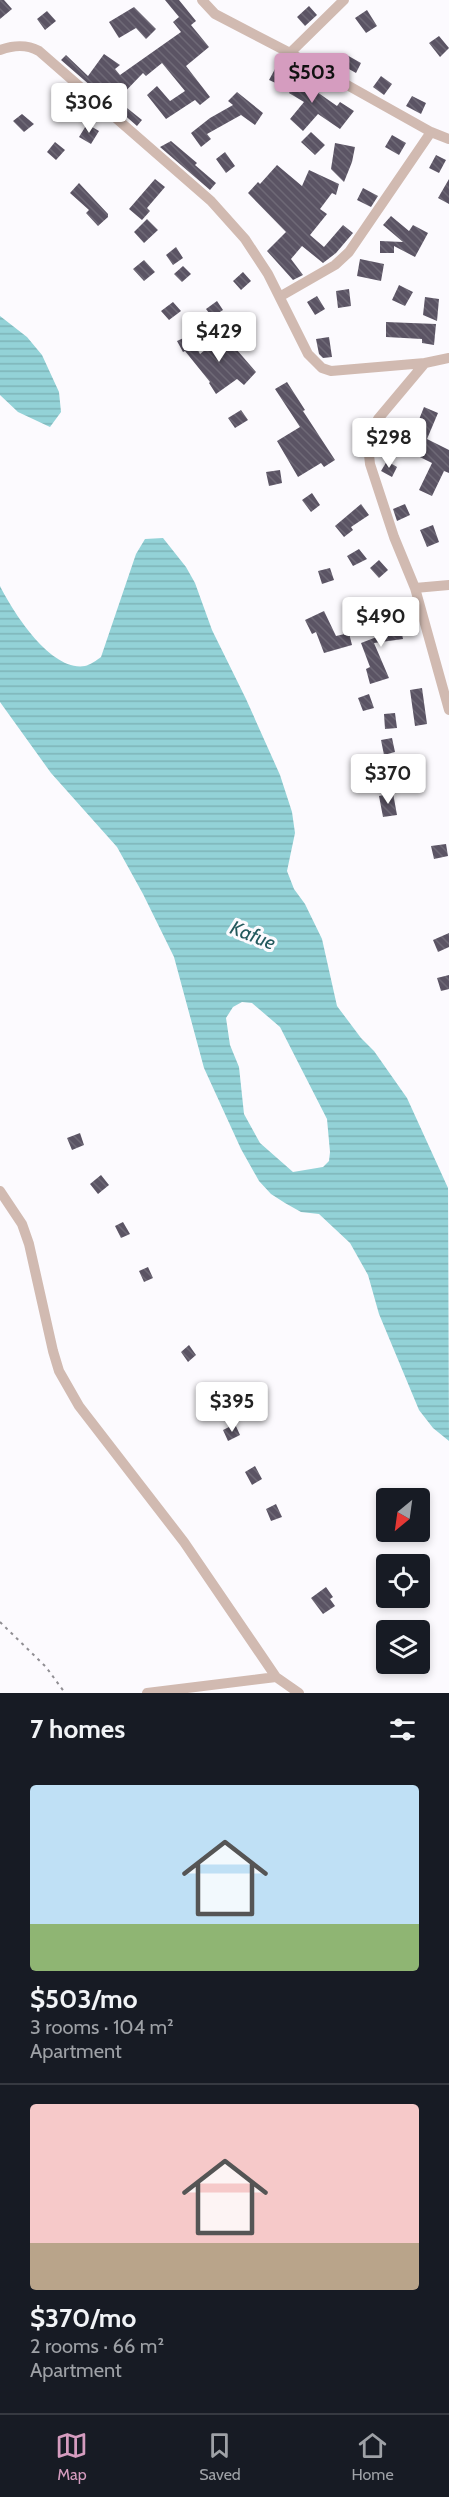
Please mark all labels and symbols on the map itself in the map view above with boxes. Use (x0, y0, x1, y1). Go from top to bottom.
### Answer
pin: $503 (276, 53, 348, 104)
pin: $306 (53, 83, 125, 134)
pin: $429 (183, 312, 255, 363)
pin: $298 (353, 418, 425, 469)
pin: $490 (345, 597, 417, 648)
pin: $370 (352, 754, 424, 805)
water label: Kafue (227, 915, 279, 955)
pin: $395 (196, 1382, 268, 1433)
north arrow (376, 1488, 430, 1542)

